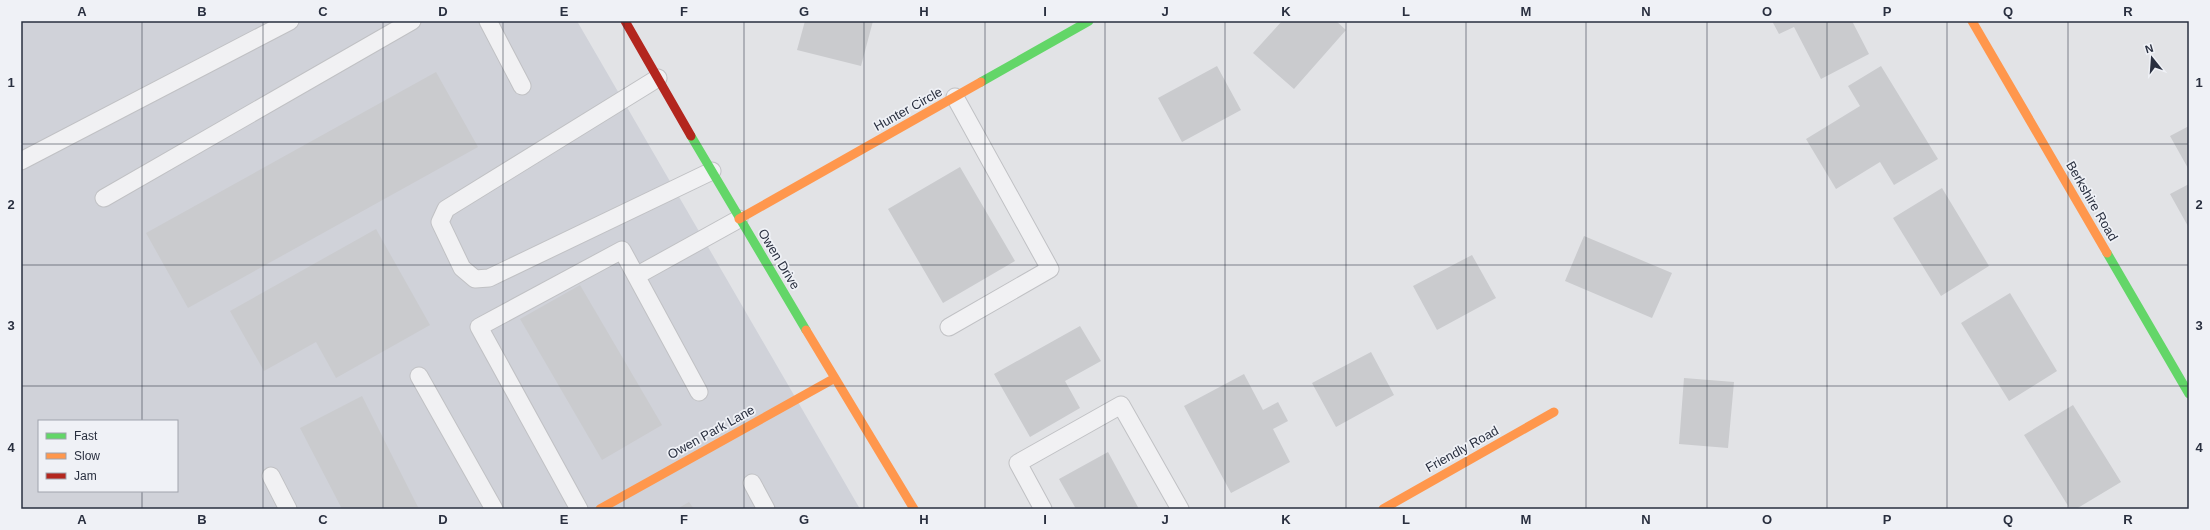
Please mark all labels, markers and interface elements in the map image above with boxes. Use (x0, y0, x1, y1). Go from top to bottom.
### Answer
text: A (77, 4, 87, 19)
text: B (197, 4, 207, 19)
text: C (318, 4, 328, 19)
text: D (438, 4, 448, 19)
text: E (560, 4, 569, 19)
text: F (680, 4, 688, 19)
text: G (799, 4, 809, 19)
text: H (919, 4, 929, 19)
text: I (1043, 4, 1047, 19)
text: J (1161, 4, 1169, 19)
text: K (1281, 4, 1291, 19)
text: L (1402, 4, 1410, 19)
text: M (1521, 4, 1531, 19)
text: N (1641, 4, 1651, 19)
text: O (1762, 4, 1772, 19)
text: P (1883, 4, 1892, 19)
text: Q (2003, 4, 2013, 19)
text: R (2123, 4, 2133, 19)
north arrow (2132, 38, 2172, 78)
text: N (2144, 42, 2155, 55)
text: 1 (7, 75, 15, 90)
text: 1 (2195, 75, 2203, 90)
street label: Hunter Circle (871, 84, 945, 134)
street label: Berkshire Road (2063, 158, 2121, 244)
text: 2 (7, 197, 15, 212)
text: 2 (2195, 197, 2203, 212)
street label: Owen Drive (755, 226, 803, 292)
text: 3 (7, 318, 15, 333)
text: 3 (2195, 318, 2203, 333)
street label: Owen Park Lane (665, 402, 757, 462)
legend (38, 420, 178, 492)
street label: Friendly Road (1423, 423, 1501, 475)
text: Fast (74, 429, 98, 443)
text: 4 (7, 440, 15, 455)
text: 4 (2195, 440, 2203, 455)
text: Slow (74, 449, 100, 463)
text: Jam (74, 469, 97, 483)
text: A (77, 512, 87, 527)
text: B (197, 512, 207, 527)
text: C (318, 512, 328, 527)
text: D (438, 512, 448, 527)
text: E (560, 512, 569, 527)
text: F (680, 512, 688, 527)
text: G (799, 512, 809, 527)
text: H (919, 512, 929, 527)
text: I (1043, 512, 1047, 527)
text: J (1161, 512, 1169, 527)
text: K (1281, 512, 1291, 527)
text: L (1402, 512, 1410, 527)
text: M (1521, 512, 1531, 527)
text: N (1641, 512, 1651, 527)
text: O (1762, 512, 1772, 527)
text: P (1883, 512, 1892, 527)
text: Q (2003, 512, 2013, 527)
text: R (2123, 512, 2133, 527)

